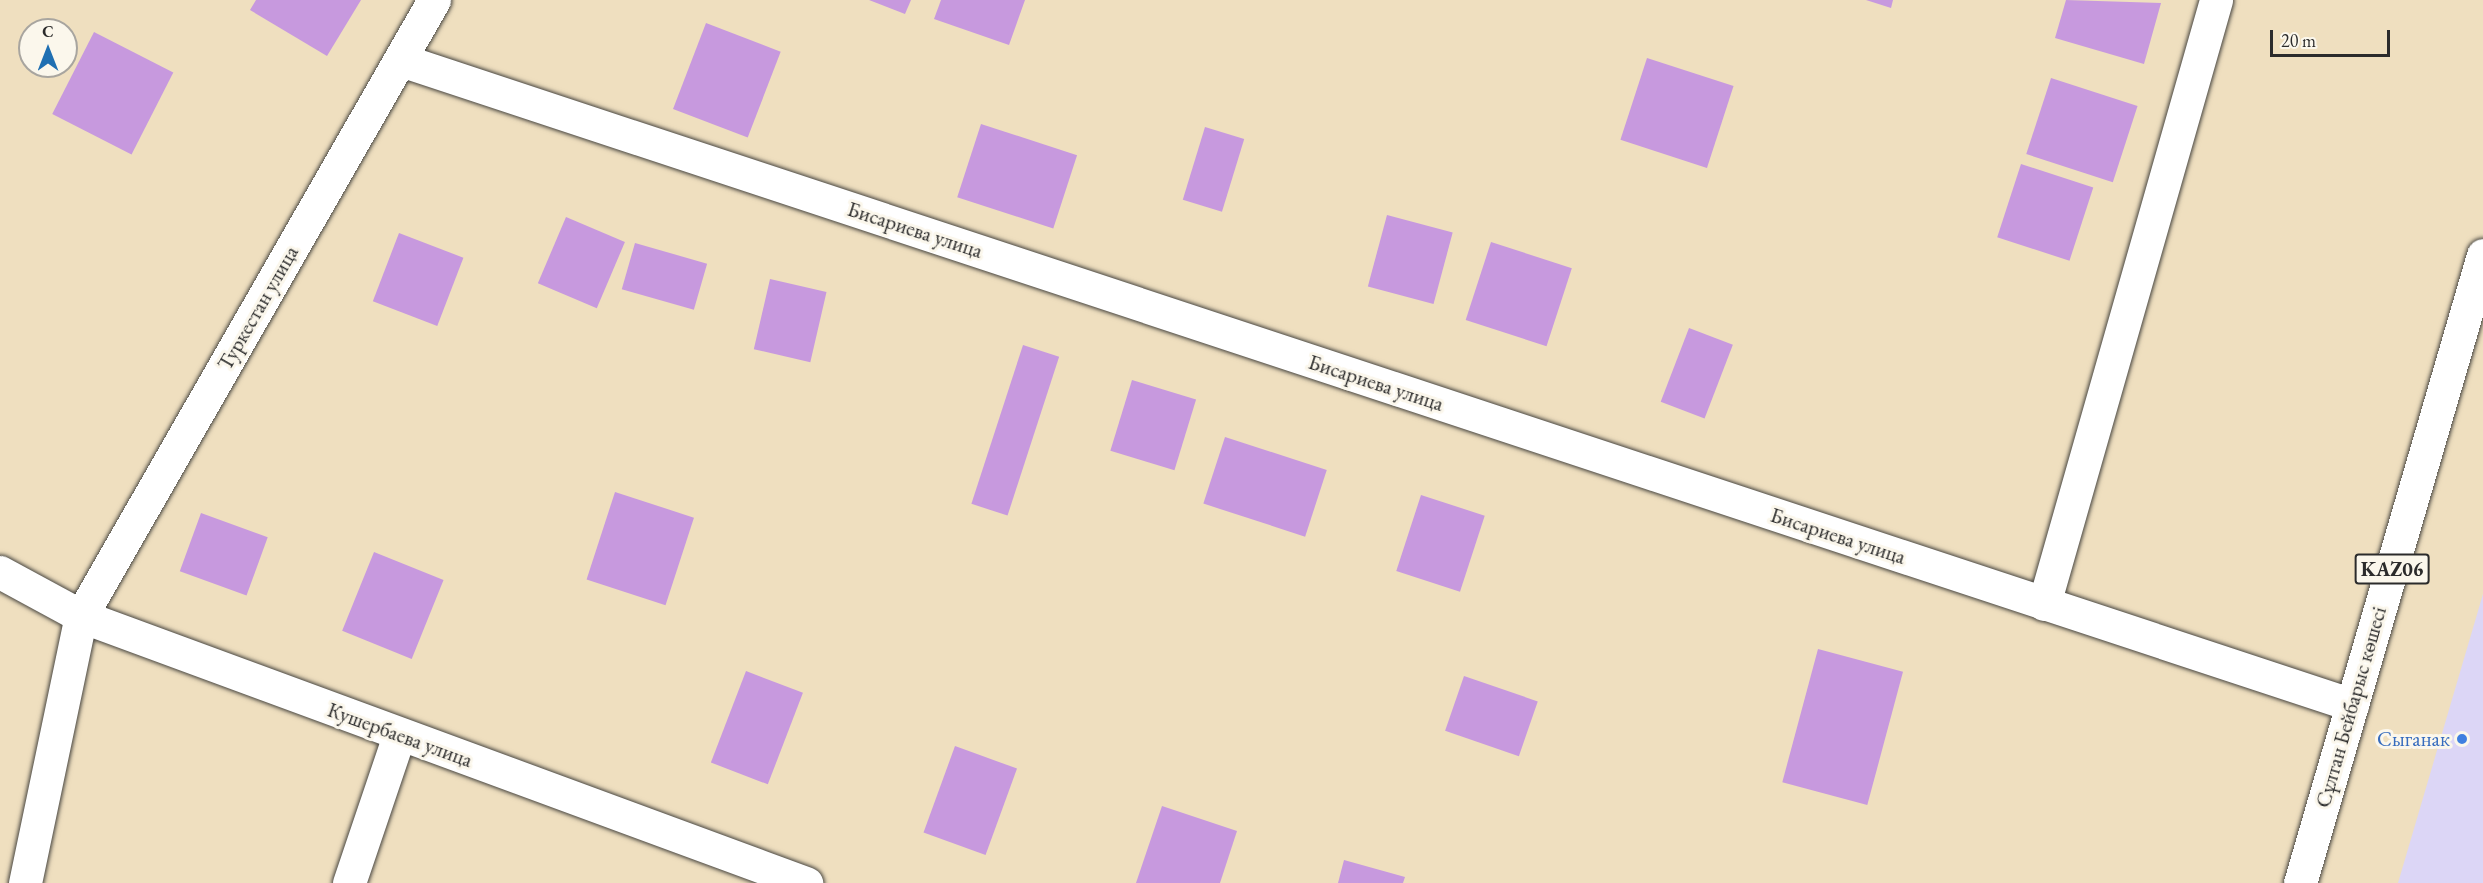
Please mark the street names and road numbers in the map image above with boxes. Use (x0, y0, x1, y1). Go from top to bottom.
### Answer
street label: Бисариева улица (844, 196, 986, 264)
street label: Туркестан улица (212, 241, 304, 375)
street label: Бисариева улица (1305, 349, 1447, 417)
street label: Бисариева улица (1767, 502, 1909, 570)
road number: KAZ06 (2354, 552, 2430, 586)
street label: Сұлтан Бейбарыс көшесі (2310, 604, 2392, 810)
street label: Кушербаева улица (324, 697, 476, 773)

